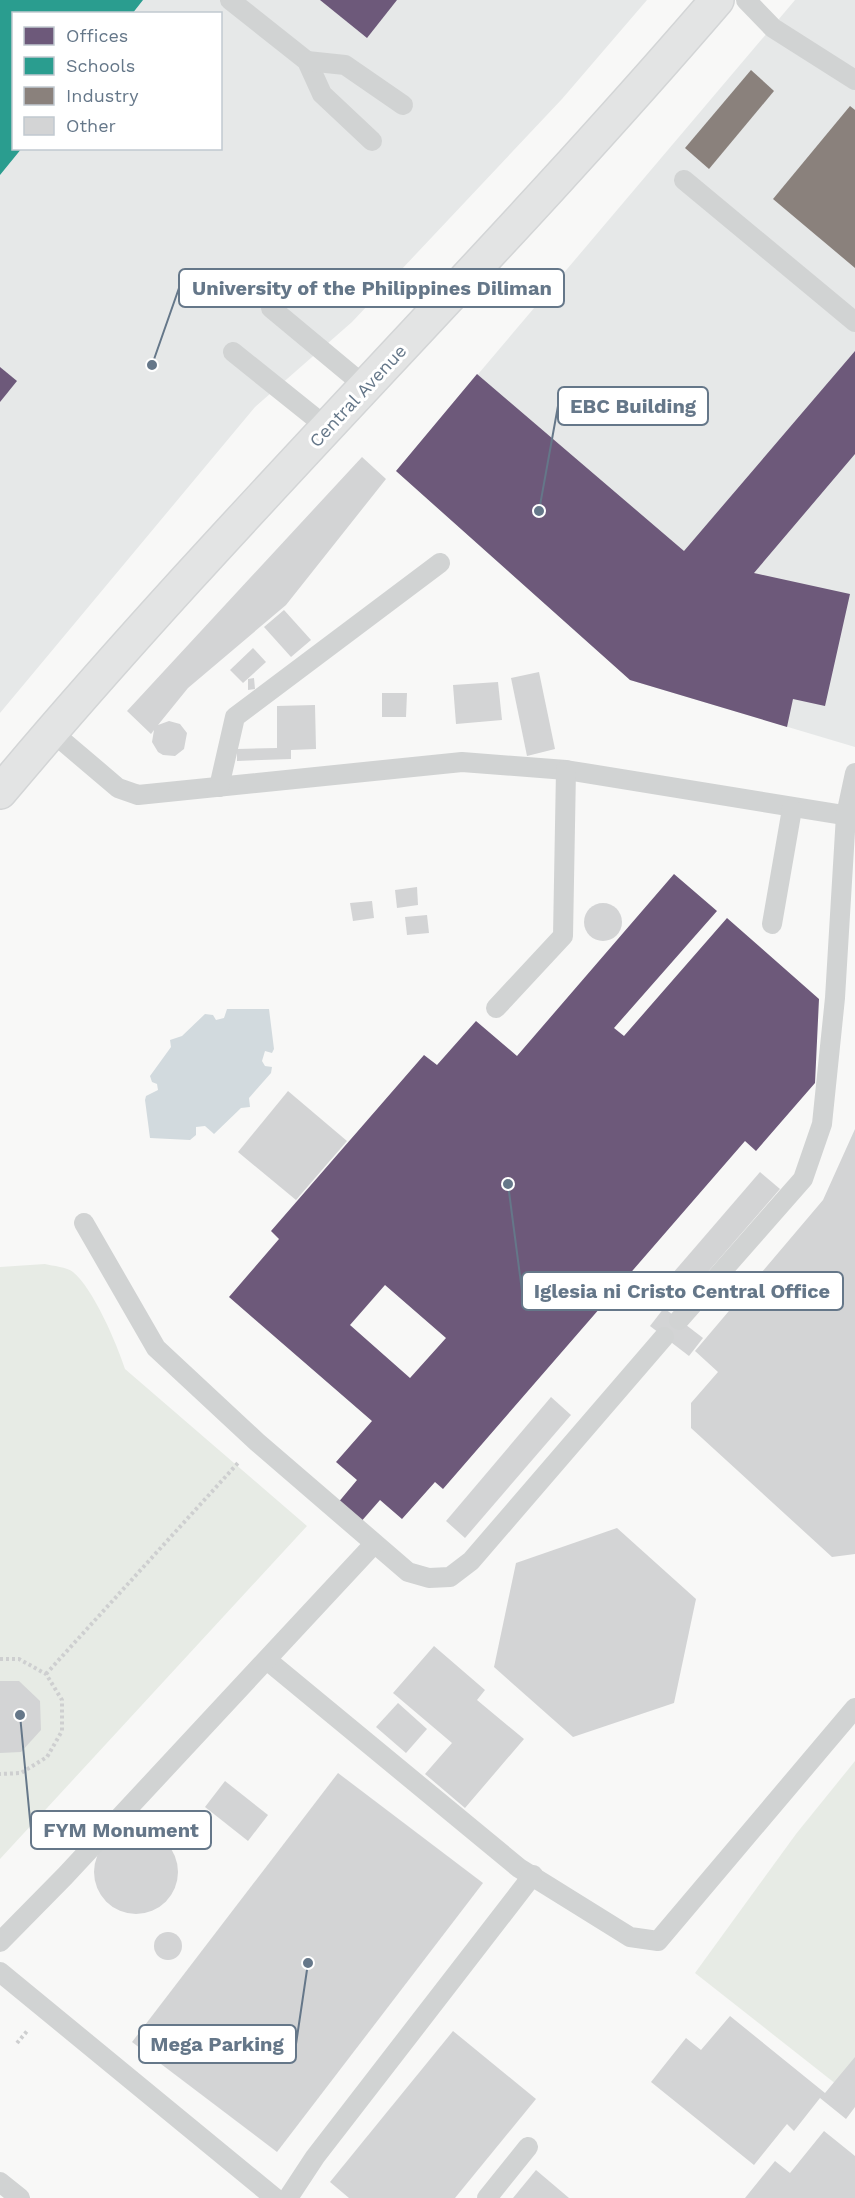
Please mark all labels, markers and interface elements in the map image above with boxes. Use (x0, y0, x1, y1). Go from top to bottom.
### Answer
legend (12, 12, 222, 150)
text: Offices (66, 25, 128, 46)
text: Schools (66, 55, 135, 76)
text: Industry (66, 85, 139, 106)
text: Other (66, 115, 116, 136)
callout: University of the Philippines Diliman (179, 269, 564, 307)
text: University of the Philippines Diliman (192, 276, 552, 300)
street label: Central Avenue (305, 340, 411, 451)
callout: EBC Building (558, 387, 708, 425)
text: EBC Building (570, 394, 697, 418)
callout: Iglesia ni Cristo Central Office (522, 1272, 843, 1310)
text: Iglesia ni Cristo Central Office (534, 1279, 830, 1303)
callout: FYM Monument (31, 1811, 211, 1849)
text: FYM Monument (43, 1818, 199, 1842)
callout: Mega Parking (139, 2025, 296, 2063)
text: Mega Parking (150, 2032, 285, 2056)

